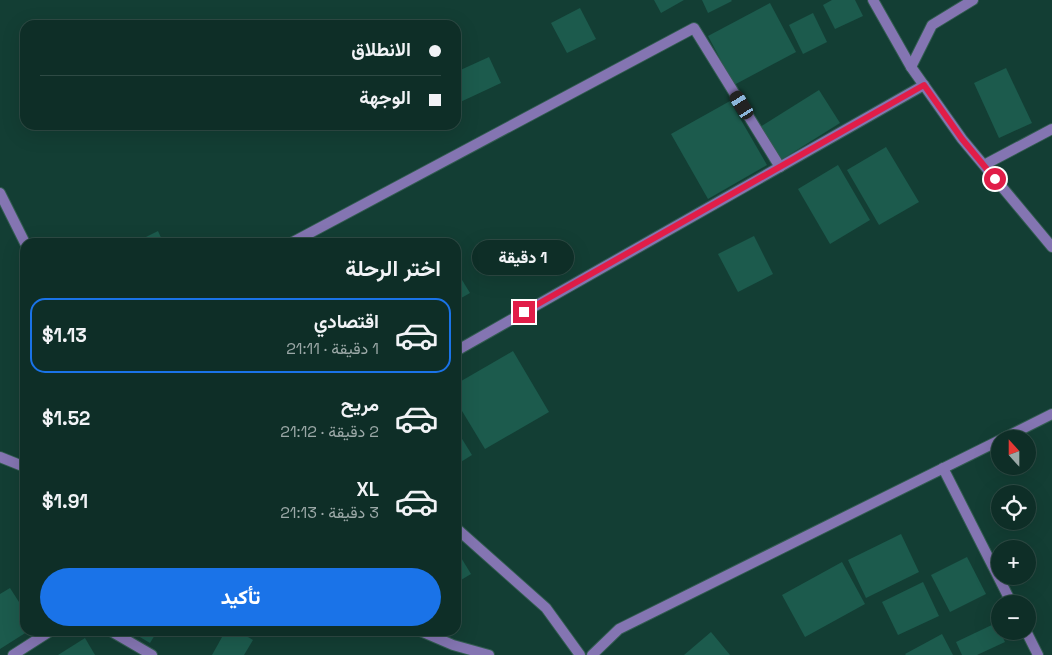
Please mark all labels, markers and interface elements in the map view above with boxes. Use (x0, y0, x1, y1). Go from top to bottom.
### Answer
text: الانطلاق (351, 37, 411, 62)
text: الوجهة (359, 85, 411, 110)
car (727, 88, 756, 122)
route start (984, 168, 1006, 190)
callout: 1 دقيقة (473, 240, 575, 274)
text: 1 دقيقة (498, 247, 548, 268)
text: اختر الرحلة (345, 254, 441, 282)
route end (513, 301, 535, 323)
text: اقتصادي (314, 309, 379, 334)
icon: car (394, 313, 439, 358)
text: $1.13 (42, 323, 87, 348)
text: 1 دقيقة · 21:11 (286, 338, 379, 359)
text: مريح (341, 392, 379, 417)
icon: car (394, 396, 439, 441)
text: $1.52 (42, 406, 90, 431)
text: 2 دقيقة · 21:12 (280, 421, 379, 442)
north arrow (991, 430, 1036, 475)
map controls (991, 430, 1036, 640)
text: XL (356, 477, 379, 502)
icon: car (394, 479, 439, 524)
button: locate (991, 485, 1036, 530)
text: $1.91 (42, 489, 88, 514)
text: 3 دقيقة · 21:13 (280, 502, 379, 523)
button: + (991, 540, 1036, 585)
button: تأكيد (40, 568, 441, 626)
button: − (991, 595, 1036, 640)

